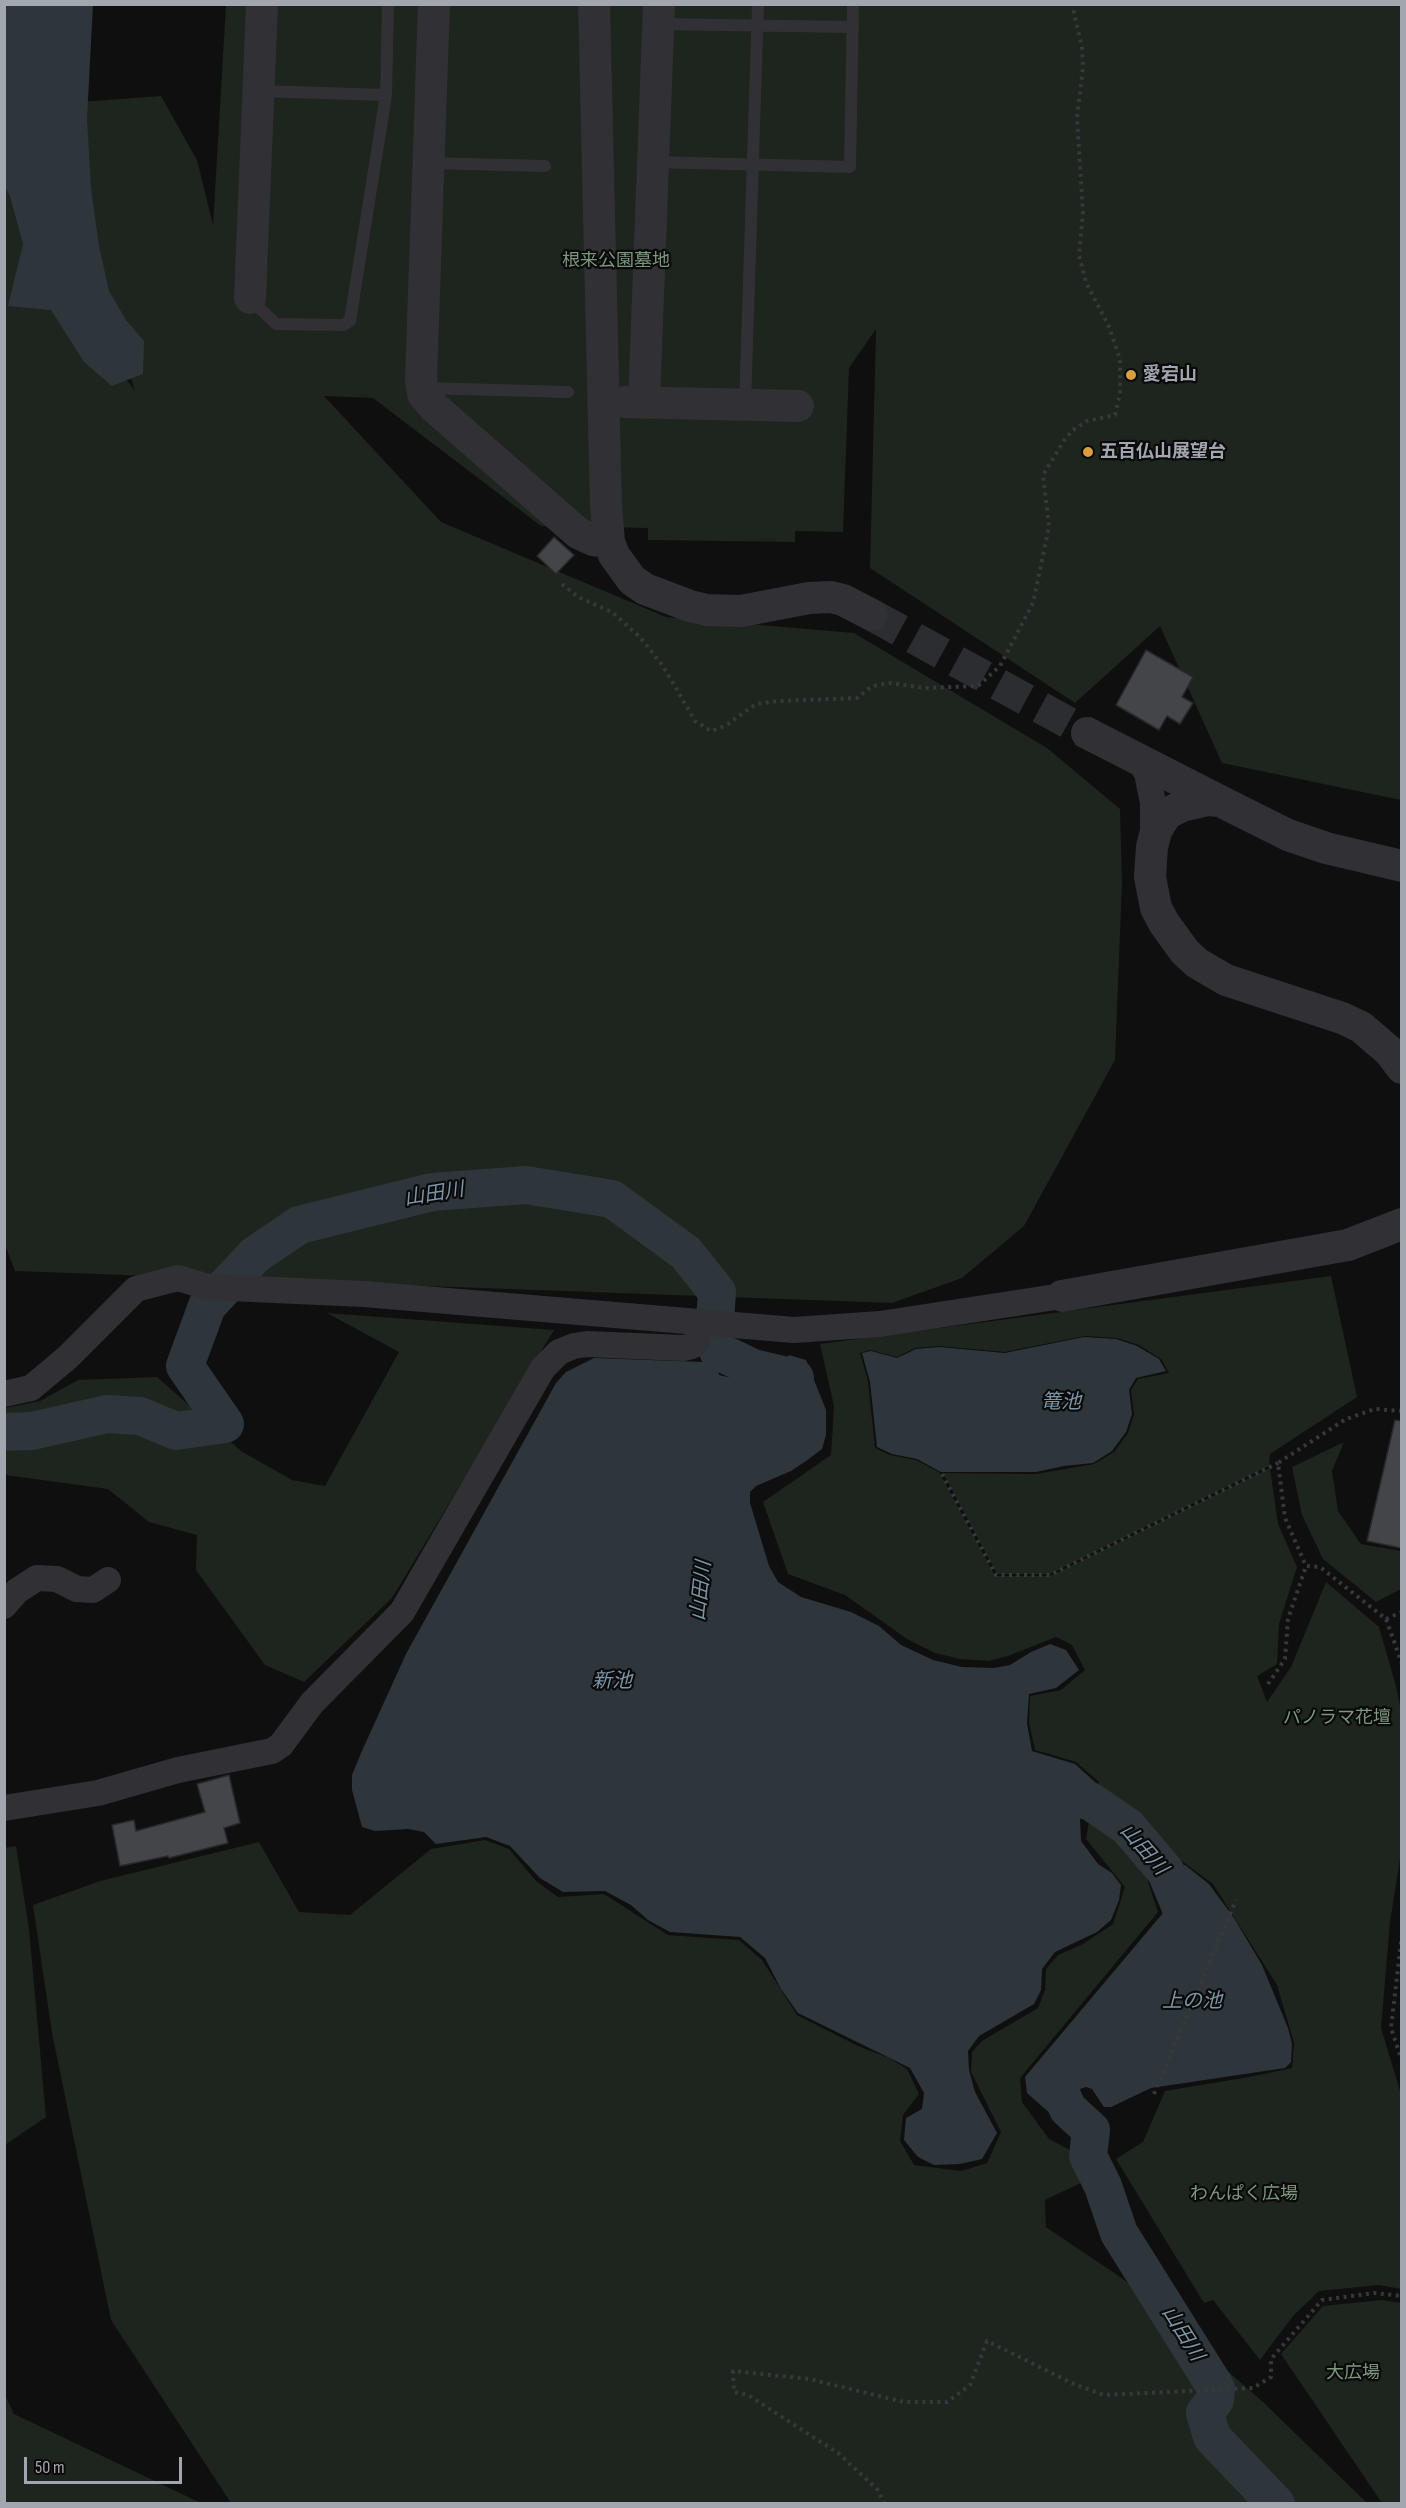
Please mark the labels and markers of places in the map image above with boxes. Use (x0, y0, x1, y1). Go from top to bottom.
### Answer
place label: 愛宕山 (1143, 364, 1197, 386)
marker: 愛宕山 (1124, 368, 1138, 382)
place label: 五百仏山展望台 (1100, 441, 1226, 463)
marker: 五百仏山展望台 (1081, 445, 1095, 459)

